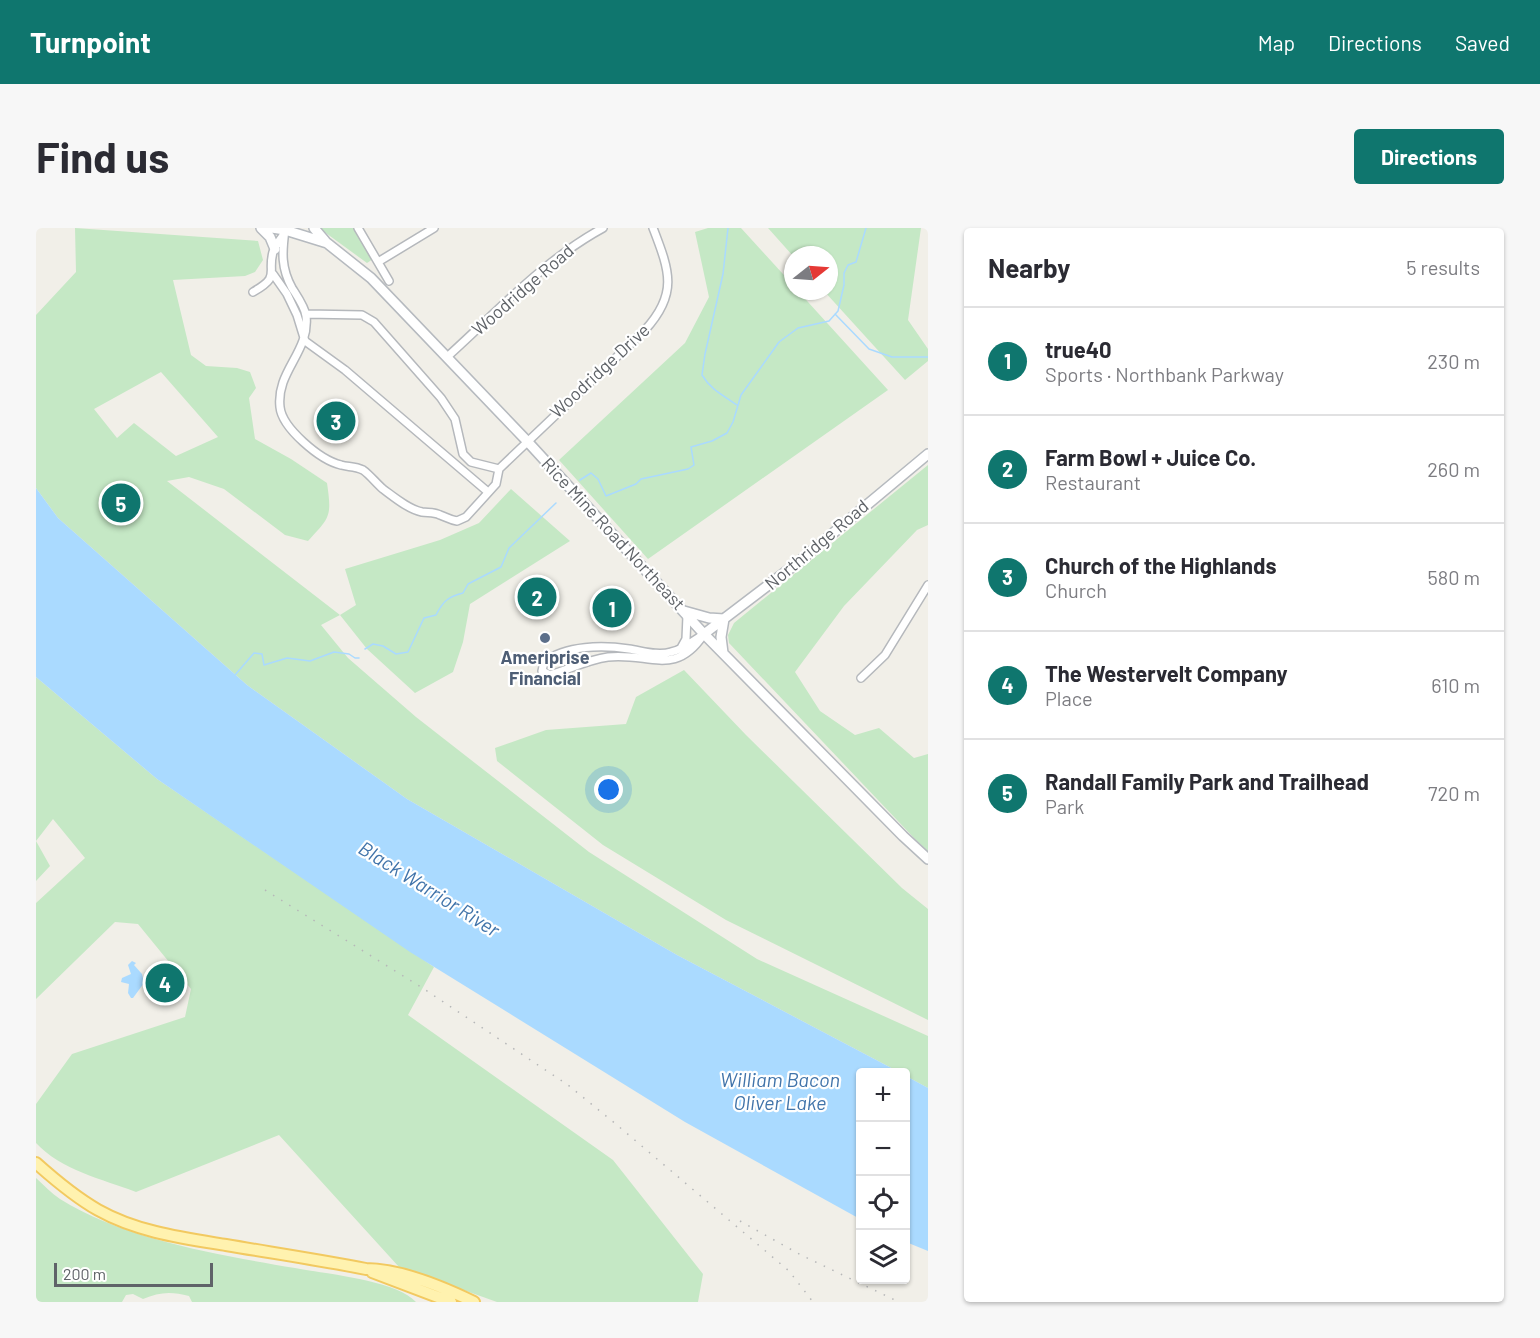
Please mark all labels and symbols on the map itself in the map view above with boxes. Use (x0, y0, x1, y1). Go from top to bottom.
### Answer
street label: Woodridge Road (467, 239, 578, 340)
north arrow (784, 246, 838, 300)
street label: Woodridge Drive (545, 318, 654, 422)
pin: 3 (316, 398, 356, 444)
street label: Rice Mine Road Northeast (537, 452, 690, 614)
pin: 5 (102, 480, 140, 526)
street label: Northridge Road (760, 494, 873, 594)
pin: 2 (518, 574, 556, 620)
pin: 1 (592, 586, 632, 631)
marker: Ameriprise Financial (538, 631, 552, 645)
place label: Ameriprise Financial (501, 646, 590, 689)
your location (594, 775, 623, 804)
water label: Black Warrior River (355, 835, 505, 942)
pin: 4 (146, 960, 184, 1005)
water label: William Bacon Oliver Lake (720, 1067, 840, 1114)
scale bar (54, 1260, 213, 1288)

